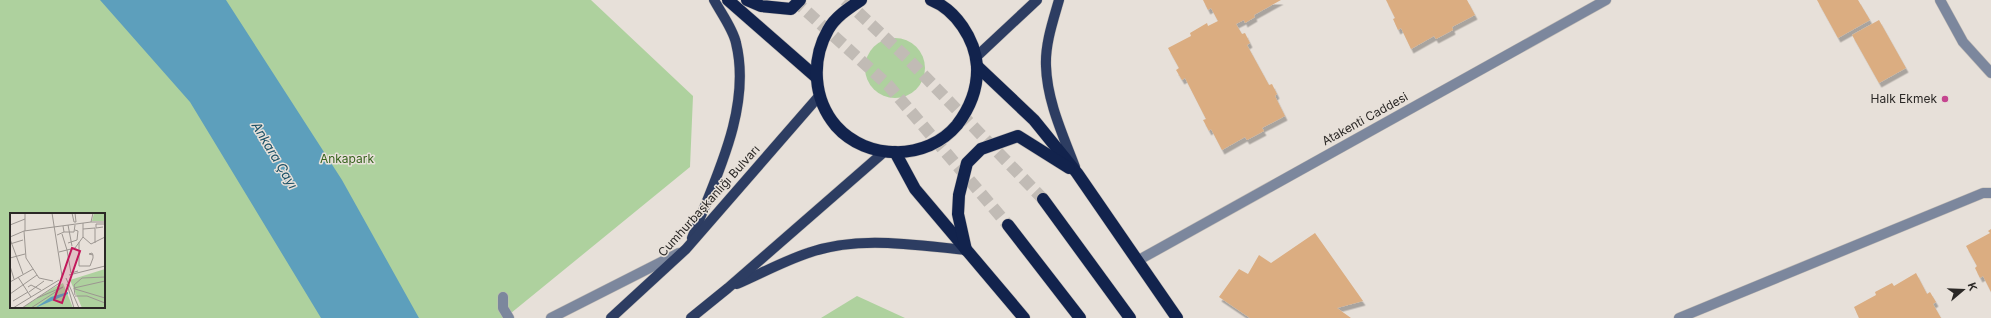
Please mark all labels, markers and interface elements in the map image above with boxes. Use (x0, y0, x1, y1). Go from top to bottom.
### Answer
street label: Atakenti Caddesi (1319, 89, 1410, 148)
place label: Halk Ekmek (1871, 91, 1937, 106)
marker: Halk Ekmek (1940, 94, 1950, 104)
water label: Ankara Çayı (248, 118, 301, 191)
street label: Cumhurbaşkanlığı Bulvarı (655, 142, 763, 259)
park label: Ankapark (320, 151, 375, 166)
inset map (10, 213, 105, 308)
north arrow (1943, 270, 1983, 310)
text: K (1965, 281, 1980, 293)

